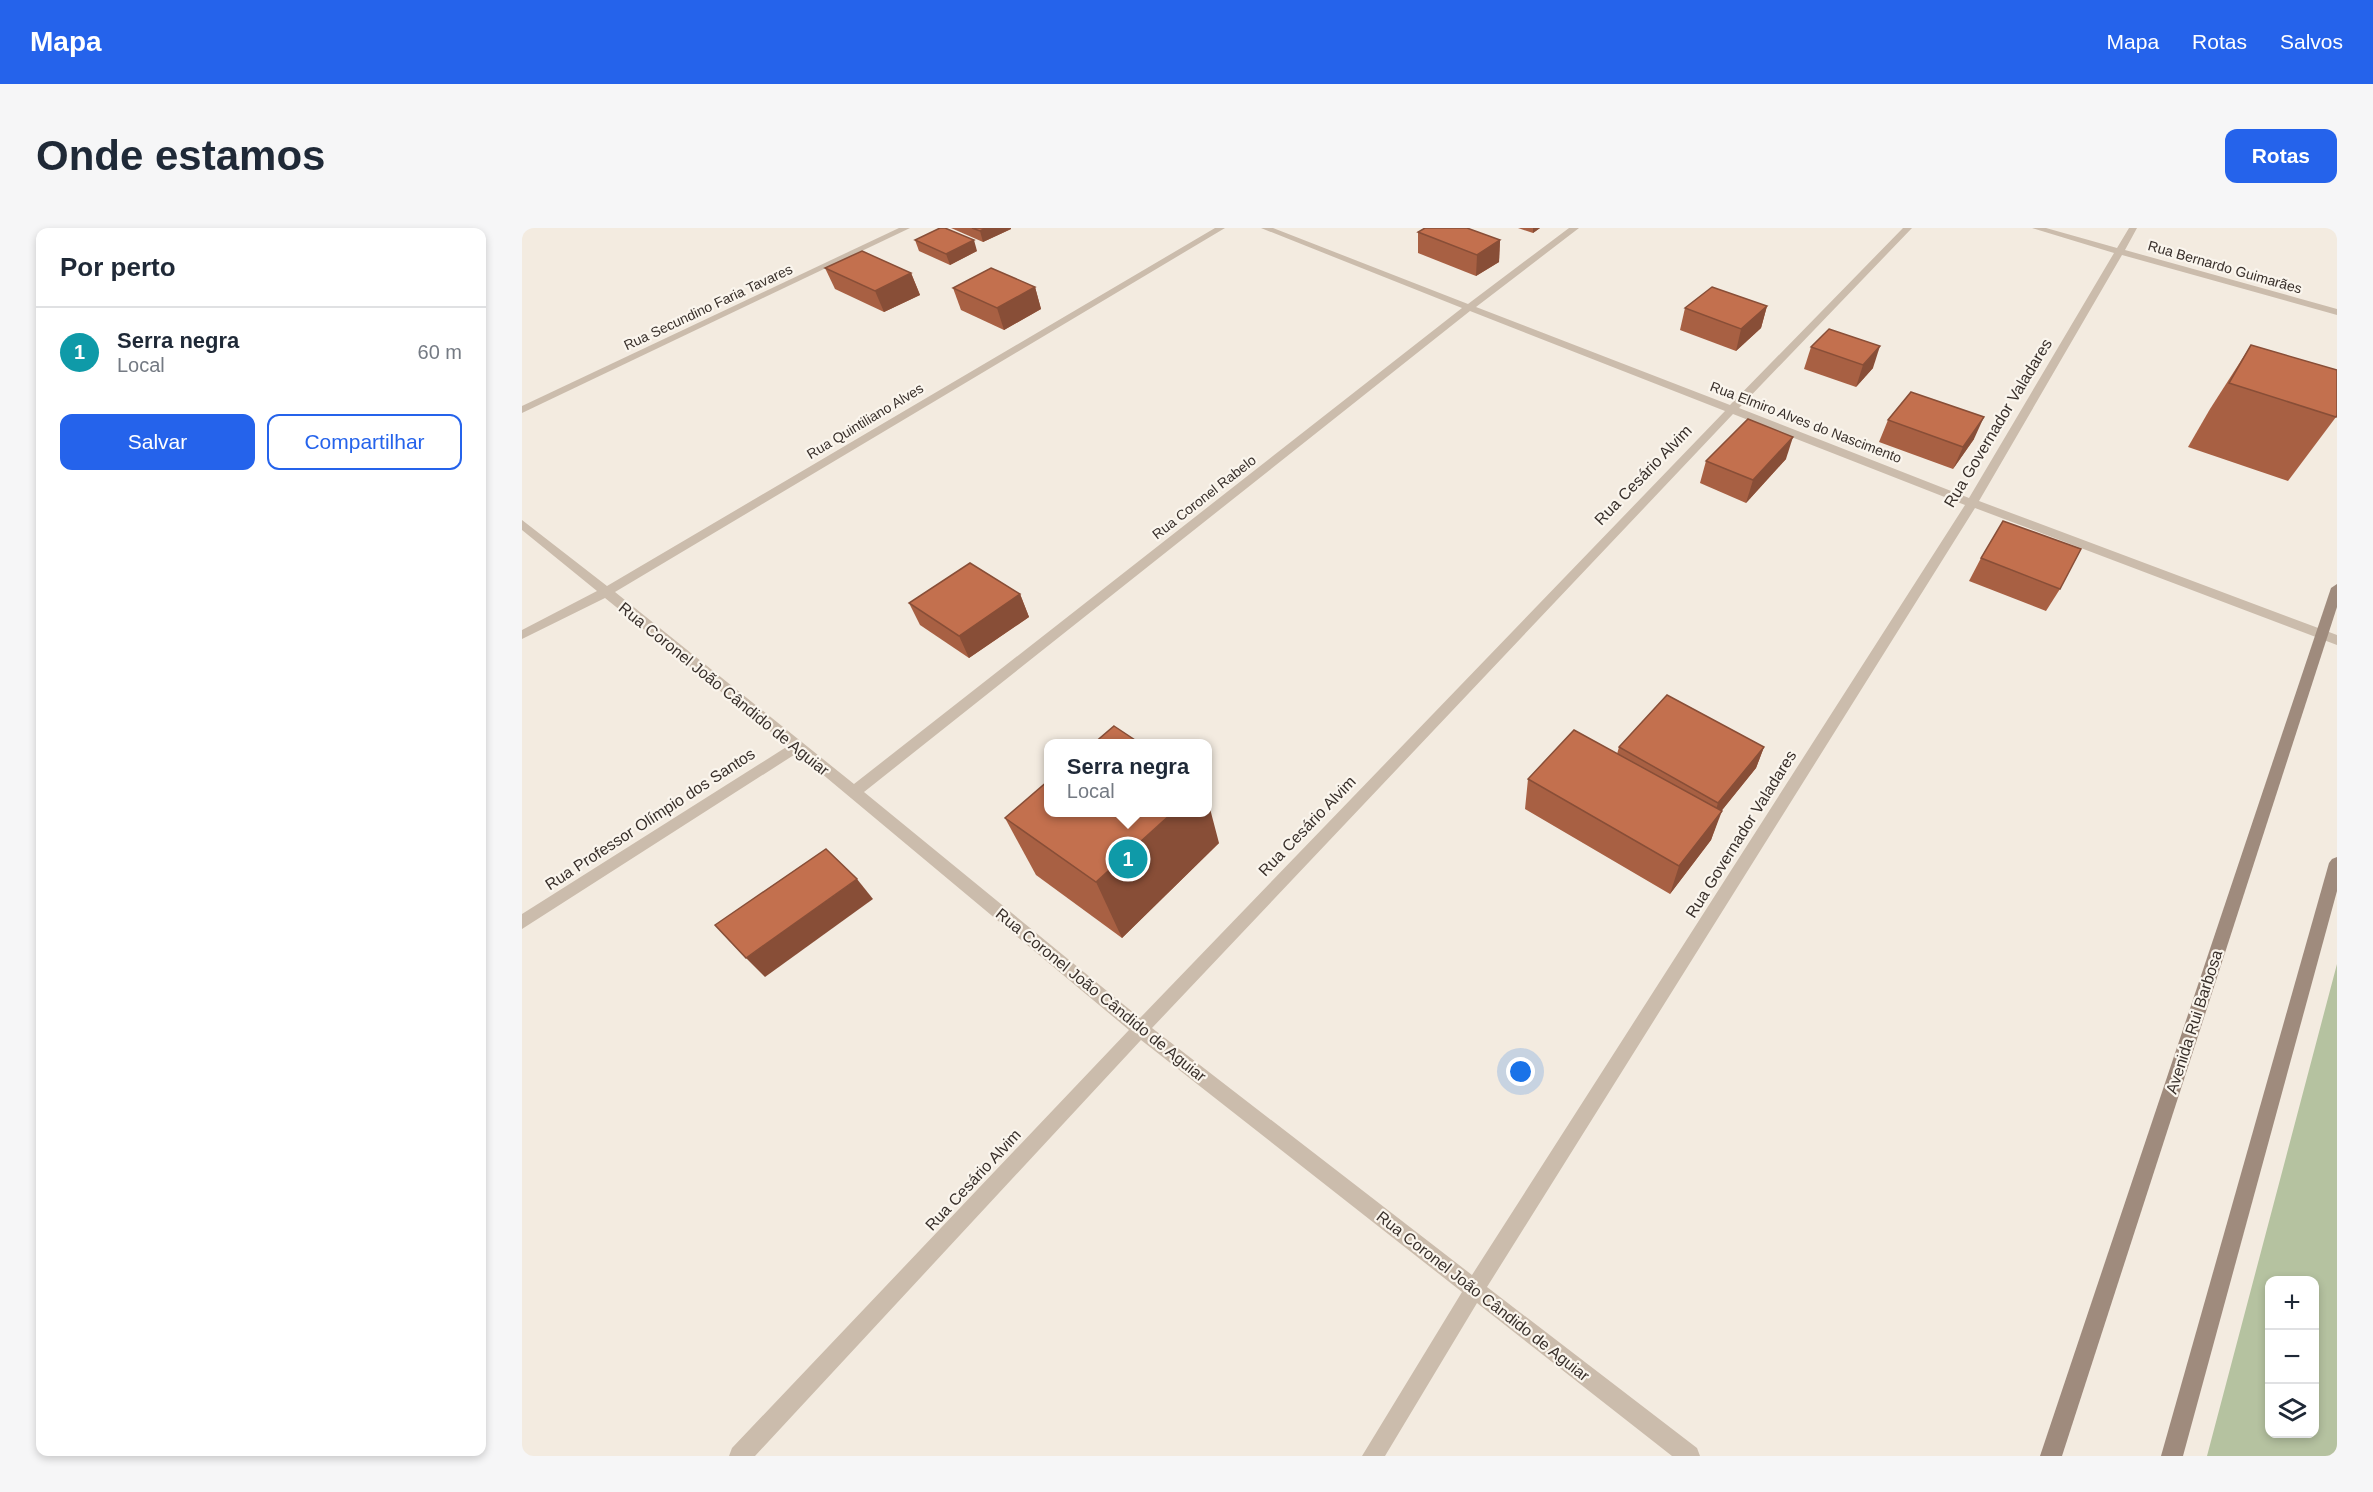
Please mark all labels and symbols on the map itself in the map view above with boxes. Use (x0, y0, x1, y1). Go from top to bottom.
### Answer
street label: Rua Bernardo Guimarães (2146, 237, 2304, 297)
street label: Rua Secundino Faria Tavares (621, 261, 795, 353)
street label: Rua Governador Valadares (1941, 336, 2055, 510)
street label: Rua Elmiro Alves do Nascimento (1708, 378, 1904, 466)
street label: Rua Quintiliano Alves (804, 380, 926, 462)
street label: Rua Cesário Alvim (1591, 422, 1695, 528)
street label: Rua Coronel Rabelo (1149, 452, 1259, 542)
street label: Rua Coronel João Cândido de Aguiar (616, 599, 833, 779)
street label: Rua Professor Olímpio dos Santos (542, 745, 758, 893)
street label: Rua Governador Valadares (1682, 747, 1800, 921)
street label: Rua Cesário Alvim (1255, 773, 1359, 879)
pin: 1 (1108, 836, 1148, 882)
street label: Rua Coronel João Cândido de Aguiar (993, 905, 1210, 1085)
street label: Avenida Rui Barbosa (2163, 948, 2225, 1096)
your location (1506, 1057, 1535, 1086)
street label: Rua Cesário Alvim (922, 1126, 1024, 1234)
street label: Rua Coronel João Cândido de Aguiar (1373, 1208, 1593, 1385)

